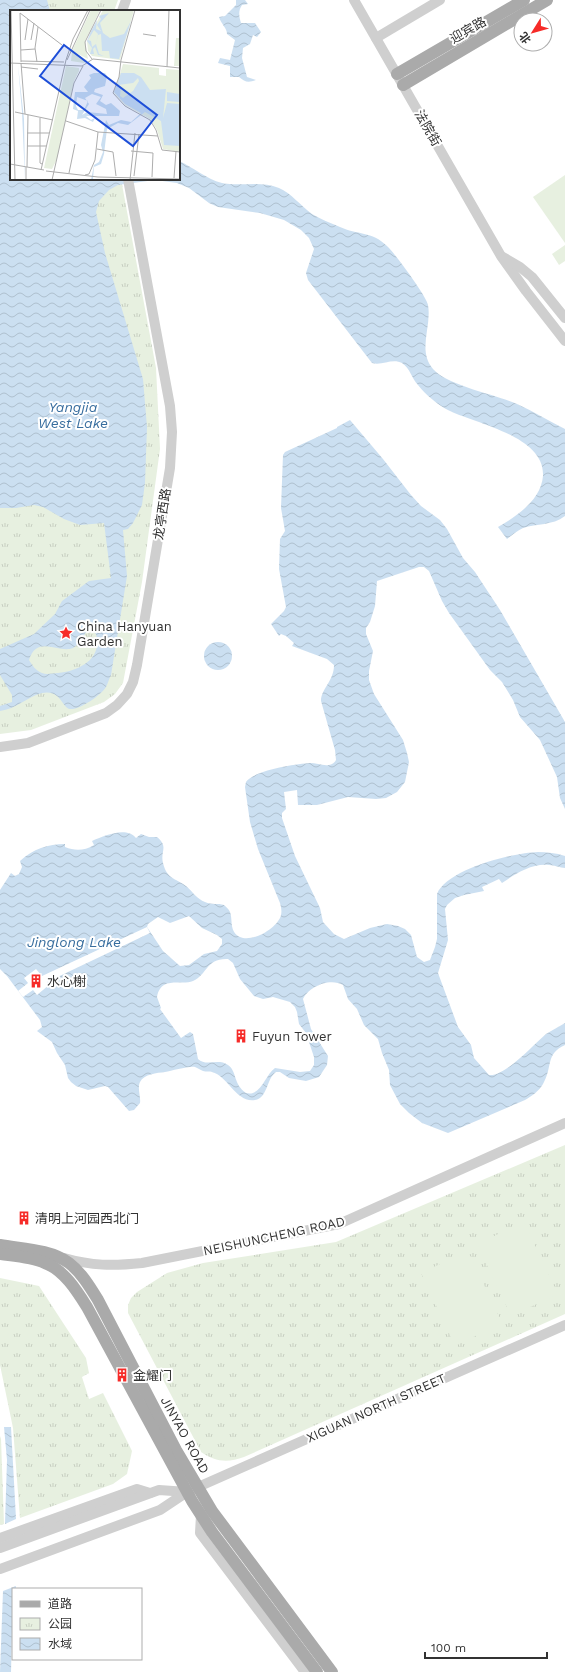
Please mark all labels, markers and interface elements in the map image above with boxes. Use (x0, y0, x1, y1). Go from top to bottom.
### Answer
inset map (10, 10, 180, 180)
north arrow (513, 12, 553, 52)
street label: 迎宾路 (447, 14, 489, 46)
text: 北 (517, 29, 534, 46)
street label: 法院街 (412, 107, 444, 149)
water label: Yangjia West Lake (38, 399, 108, 431)
street label: 龙亭西路 (151, 487, 173, 541)
place label: China Hanyuan Garden (77, 619, 172, 649)
place icon: China Hanyuan Garden (58, 625, 74, 641)
water label: Jinglong Lake (27, 934, 121, 950)
building icon: 水心榭 (28, 973, 44, 989)
place label: 水心榭 (47, 974, 86, 989)
building icon: Fuyun Tower (233, 1028, 249, 1044)
place label: Fuyun Tower (252, 1029, 332, 1044)
building icon: 清明上河园西北门 (16, 1210, 32, 1226)
place label: 清明上河园西北门 (35, 1211, 139, 1226)
street label: NEISHUNCHENG ROAD (202, 1214, 346, 1258)
building icon: 金耀门 (114, 1367, 130, 1383)
place label: 金耀门 (133, 1368, 172, 1383)
street label: XIGUAN NORTH STREET (304, 1370, 448, 1446)
street label: JINYAO ROAD (158, 1394, 212, 1476)
legend (12, 1588, 142, 1660)
text: 道路 (48, 1597, 72, 1611)
text: 公园 (48, 1617, 72, 1631)
scale bar (425, 1634, 547, 1660)
text: 水域 (48, 1637, 72, 1651)
text: 100 m (431, 1641, 466, 1655)

